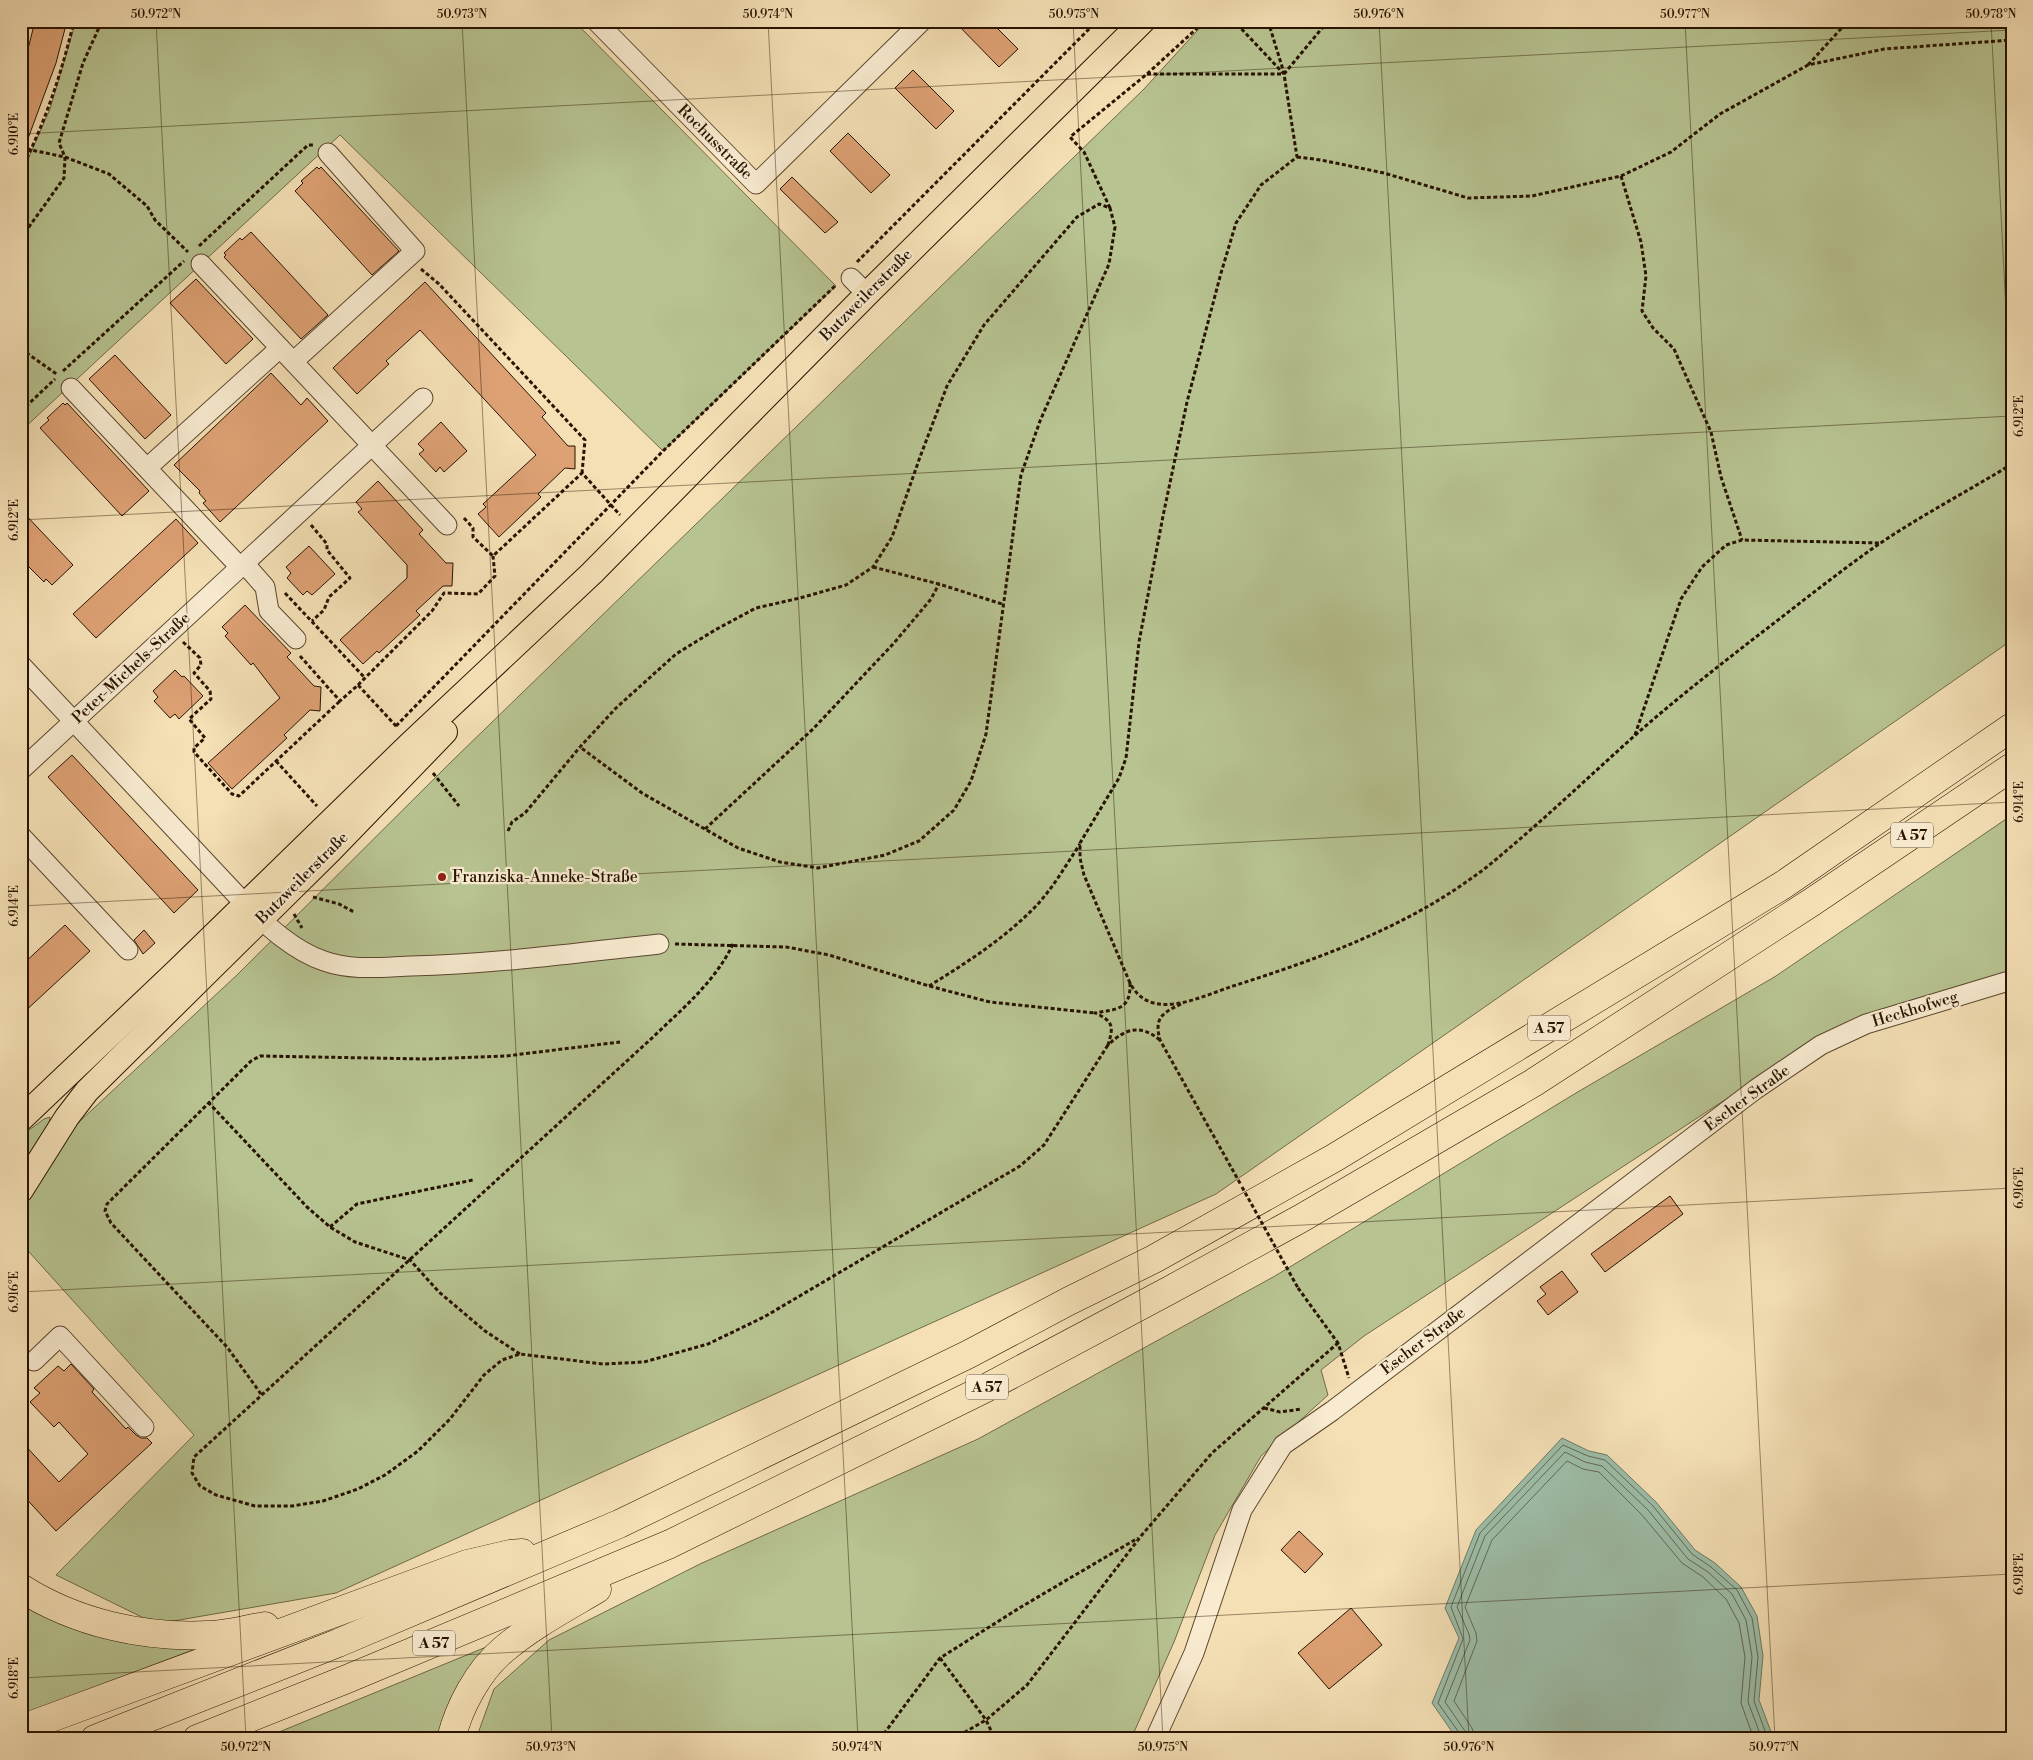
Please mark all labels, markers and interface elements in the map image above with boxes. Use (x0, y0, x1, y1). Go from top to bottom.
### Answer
text: 50.972°N (131, 7, 181, 22)
text: 50.973°N (437, 7, 487, 22)
text: 50.974°N (743, 7, 793, 22)
text: 50.975°N (1049, 7, 1099, 22)
text: 50.976°N (1354, 7, 1404, 22)
text: 50.977°N (1660, 7, 1710, 22)
text: 50.978°N (1965, 7, 2017, 22)
street label: Rochusstraße (673, 100, 757, 184)
text: 6.910°E (7, 113, 22, 155)
street label: Butzweilerstraße (815, 245, 916, 346)
text: 6.912°E (2012, 395, 2027, 437)
text: 6.912°E (7, 499, 22, 541)
street label: Peter-Michels-Straße (68, 608, 194, 728)
text: 6.914°E (2012, 781, 2027, 823)
road number: A 57 (1891, 822, 1933, 848)
street label: Butzweilerstraße (251, 828, 352, 929)
place label: Franziska-Anneke-Straße (452, 867, 638, 887)
marker: Franziska-Anneke-Straße (436, 871, 448, 883)
text: 6.914°E (7, 885, 22, 927)
street label: Heckhofweg (1870, 986, 1961, 1032)
road number: A 57 (1528, 1016, 1570, 1040)
street label: Escher Straße (1700, 1060, 1794, 1136)
text: 6.916°E (2012, 1167, 2027, 1209)
text: 6.916°E (7, 1271, 22, 1313)
street label: Escher Straße (1377, 1303, 1469, 1379)
road number: A 57 (966, 1374, 1008, 1400)
text: 6.918°E (2012, 1553, 2027, 1595)
road number: A 57 (413, 1630, 455, 1656)
text: 6.918°E (7, 1657, 22, 1699)
text: 50.972°N (221, 1740, 271, 1755)
text: 50.973°N (526, 1740, 576, 1755)
text: 50.974°N (832, 1740, 882, 1755)
text: 50.975°N (1138, 1740, 1188, 1755)
text: 50.976°N (1444, 1740, 1494, 1755)
text: 50.977°N (1749, 1740, 1799, 1755)

